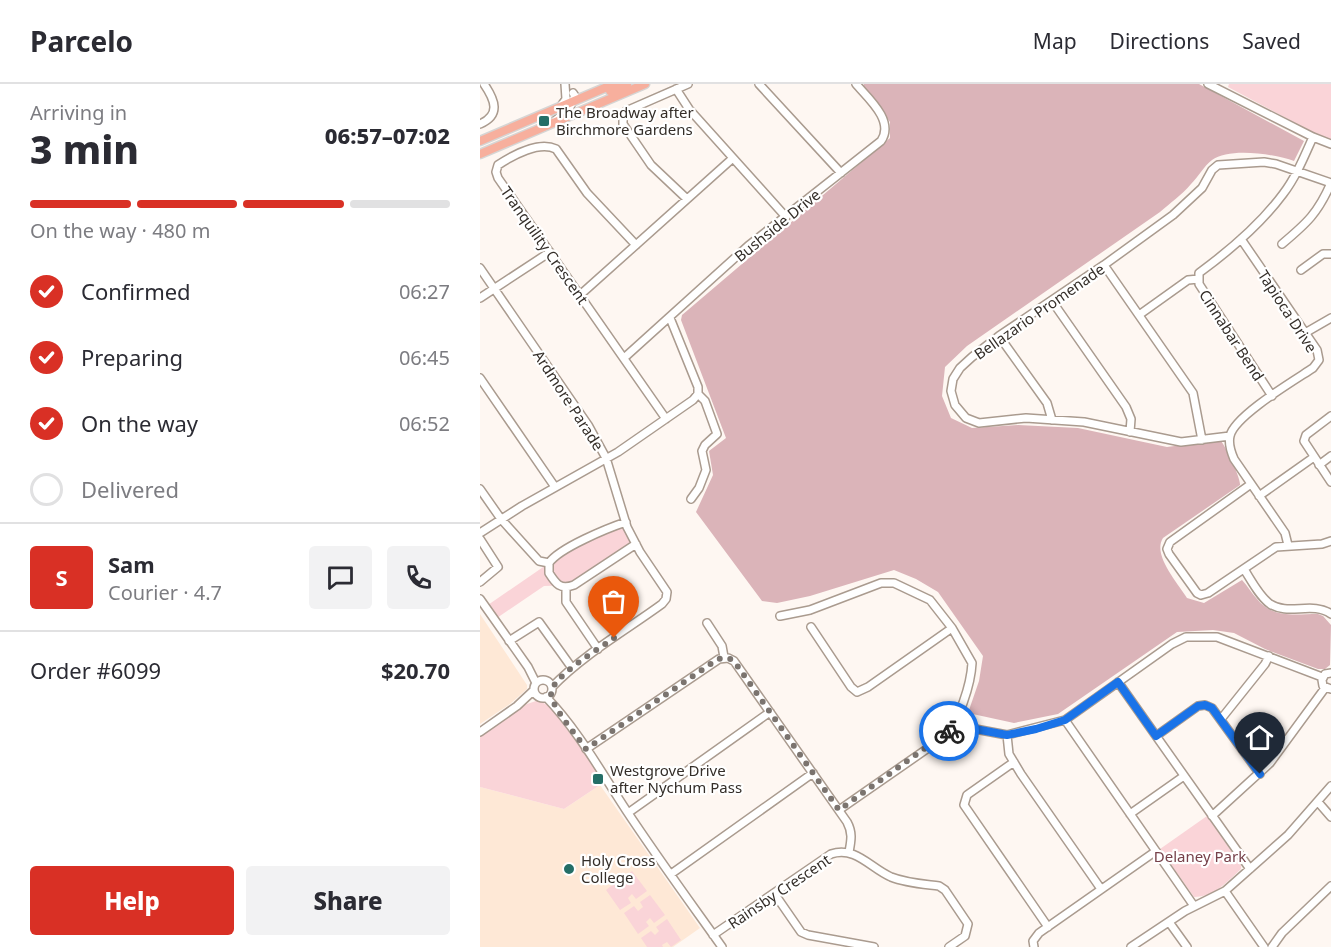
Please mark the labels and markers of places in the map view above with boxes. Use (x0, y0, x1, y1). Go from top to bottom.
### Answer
place label: The Broadway after Birchmore Gardens (556, 102, 694, 139)
marker: The Broadway after Birchmore Gardens (537, 114, 551, 128)
pin (588, 576, 639, 638)
pin (1234, 712, 1285, 774)
place label: Westgrove Drive after Nychum Pass (610, 760, 742, 797)
marker: Westgrove Drive after Nychum Pass (591, 772, 605, 786)
place label: Holy Cross College (581, 850, 655, 887)
marker: Holy Cross College (562, 862, 576, 876)

